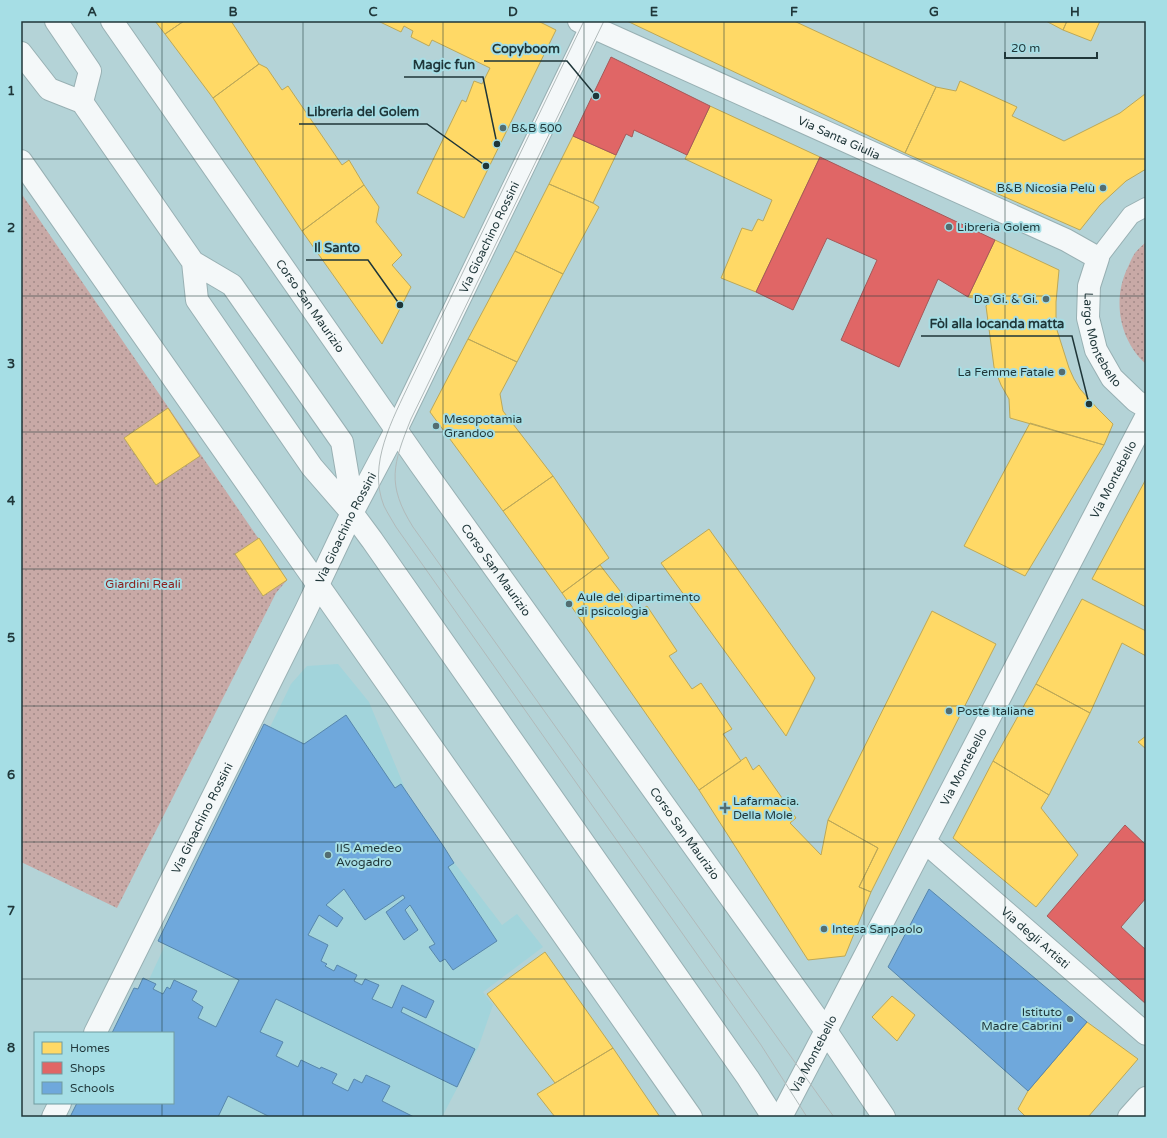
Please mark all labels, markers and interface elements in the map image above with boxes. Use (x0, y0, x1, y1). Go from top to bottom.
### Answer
text: A (87, 4, 97, 20)
text: B (228, 4, 238, 20)
text: C (368, 4, 378, 20)
text: D (508, 4, 518, 20)
text: E (650, 4, 658, 20)
text: F (790, 4, 798, 20)
text: G (929, 4, 939, 20)
text: H (1070, 4, 1080, 20)
scale bar (1005, 34, 1097, 60)
callout: Copyboom (484, 36, 567, 61)
text: Copyboom (492, 41, 560, 57)
text: 20 m (1011, 41, 1040, 55)
callout: Magic fun (404, 52, 483, 77)
text: Magic fun (413, 57, 475, 73)
text: 1 (7, 83, 15, 99)
callout: Libreria del Golem (299, 99, 427, 124)
text: Libreria del Golem (307, 104, 419, 120)
street label: Via Santa Giulia (795, 113, 882, 163)
place label: B&B 500 (511, 121, 563, 135)
marker: B&B 500 (498, 123, 508, 133)
street label: Via Gioachino Rossini (456, 179, 522, 296)
place label: B&B Nicosia Pelù (997, 181, 1095, 195)
marker: B&B Nicosia Pelù (1098, 183, 1108, 193)
text: 2 (7, 220, 15, 236)
place label: Libreria Golem (957, 220, 1040, 234)
marker: Libreria Golem (944, 222, 954, 232)
callout: Il Santo (306, 235, 368, 260)
text: Il Santo (314, 240, 360, 256)
street label: Corso San Maurizio (273, 257, 347, 355)
place label: Da Gi. & Gi. (974, 292, 1038, 306)
street label: Largo Montebello (1081, 292, 1124, 390)
marker: Da Gi. & Gi. (1041, 294, 1051, 304)
callout: Fòl alla locanda matta (921, 311, 1072, 336)
text: Fòl alla locanda matta (930, 316, 1064, 332)
text: 3 (7, 356, 15, 372)
place label: La Femme Fatale (958, 365, 1054, 379)
marker: La Femme Fatale (1057, 367, 1067, 377)
place label: Mesopotamia Grandoo (444, 412, 522, 440)
marker: Mesopotamia Grandoo (431, 421, 441, 431)
street label: Via Montebello (1087, 438, 1140, 521)
street label: Via Gioachino Rossini (313, 470, 379, 586)
text: 4 (7, 493, 16, 509)
street label: Corso San Maurizio (458, 521, 534, 619)
park label: Giardini Reali (105, 577, 181, 591)
place label: Aule del dipartimento di psicologia (577, 590, 700, 618)
marker: Aule del dipartimento di psicologia (564, 599, 574, 609)
text: 5 (7, 630, 15, 646)
place label: Poste Italiane (957, 704, 1034, 718)
marker: Poste Italiane (944, 706, 954, 716)
street label: Via Montebello (938, 725, 990, 808)
street label: Via Gioachino Rossini (169, 760, 236, 876)
text: 6 (7, 767, 15, 783)
street label: Corso San Maurizio (647, 785, 722, 882)
place label: Lafarmacia. Della Mole (733, 794, 799, 822)
marker: Lafarmacia. Della Mole (720, 803, 730, 813)
place label: IIS Amedeo Avogadro (336, 841, 402, 869)
marker: IIS Amedeo Avogadro (323, 850, 333, 860)
text: 7 (7, 903, 15, 919)
street label: Via degli Artisti (998, 904, 1072, 971)
place label: Intesa Sanpaolo (832, 922, 923, 936)
marker: Intesa Sanpaolo (819, 924, 829, 934)
place label: Istituto Madre Cabrini (981, 1005, 1062, 1033)
street label: Via Montebello (788, 1013, 840, 1095)
marker: Istituto Madre Cabrini (1065, 1014, 1075, 1024)
legend (34, 1032, 174, 1104)
text: 8 (7, 1040, 15, 1056)
text: Homes (70, 1041, 110, 1055)
text: Shops (70, 1061, 105, 1075)
text: Schools (70, 1081, 115, 1095)

